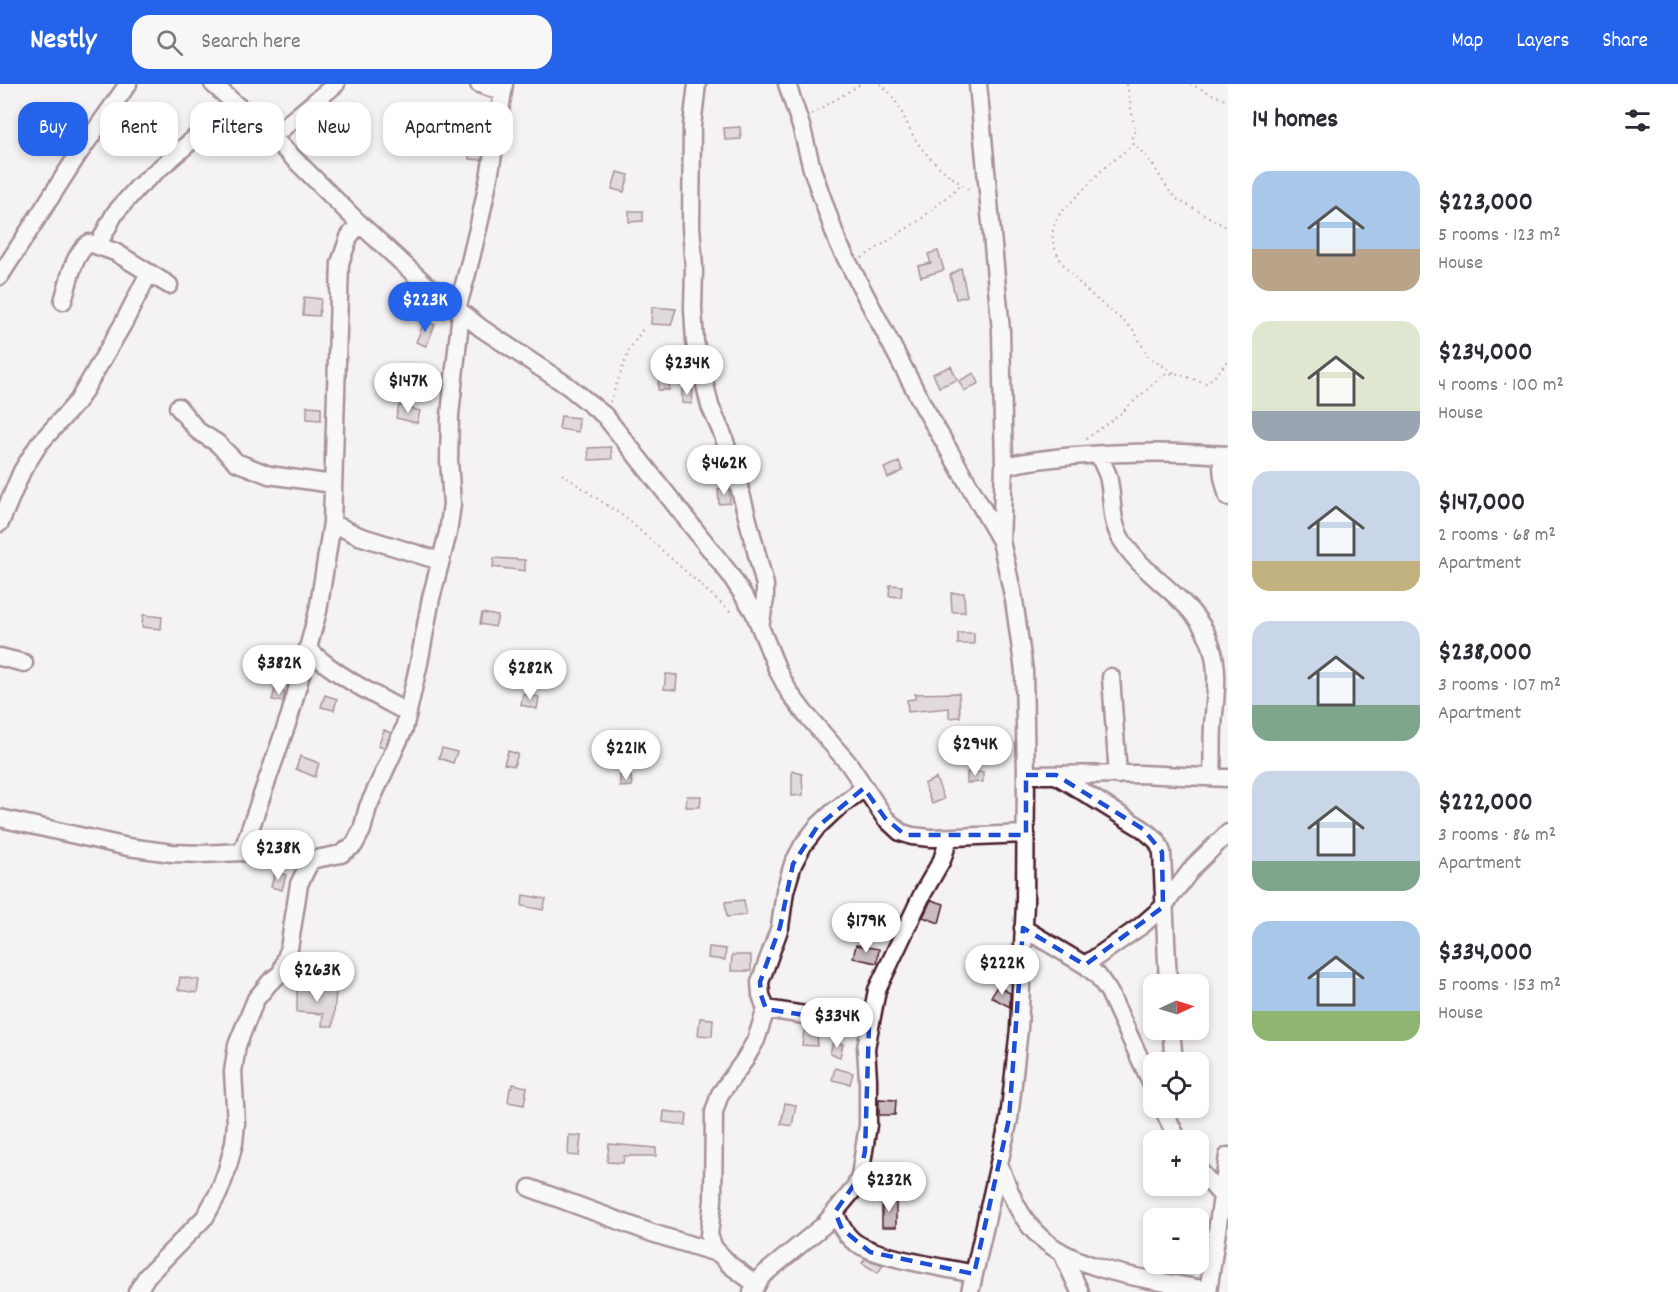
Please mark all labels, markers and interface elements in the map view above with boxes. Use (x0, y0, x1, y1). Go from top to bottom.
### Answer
search box (132, 15, 552, 69)
text: Nestly (30, 22, 96, 62)
icon: search (153, 26, 186, 59)
text: Search here (201, 27, 301, 58)
text: Map (1452, 27, 1483, 57)
text: Layers (1516, 27, 1569, 57)
text: Share (1602, 27, 1648, 57)
chip: Buy (18, 102, 88, 156)
chip: Rent (100, 102, 178, 156)
chip: Filters (190, 102, 284, 156)
chip: New (296, 102, 371, 156)
chip: Apartment (383, 102, 513, 156)
text: 14 homes (1252, 102, 1338, 139)
icon: filters (1621, 104, 1654, 137)
text: $223,000 (1438, 185, 1533, 222)
icon: home (1300, 195, 1372, 267)
text: 5 rooms · 123 m² (1438, 222, 1561, 250)
text: House (1438, 250, 1483, 278)
pin: $223K (383, 282, 467, 333)
text: $223K (402, 287, 448, 315)
text: $234,000 (1438, 335, 1532, 372)
pin: $234K (645, 345, 729, 396)
icon: home (1300, 345, 1372, 417)
text: $234K (664, 350, 710, 378)
pin: $147K (366, 363, 450, 414)
text: $147K (388, 368, 428, 396)
text: 4 rooms · 100 m² (1438, 372, 1564, 400)
text: House (1438, 400, 1483, 428)
pin: $462K (682, 445, 766, 496)
text: $462K (701, 450, 747, 478)
text: $147,000 (1438, 485, 1525, 522)
icon: home (1300, 495, 1372, 567)
text: 2 rooms · 68 m² (1438, 522, 1556, 550)
text: Apartment (1438, 550, 1521, 578)
text: $238,000 (1438, 635, 1532, 672)
pin: $382K (237, 645, 321, 696)
icon: home (1300, 645, 1372, 717)
text: $382K (256, 650, 302, 678)
pin: $282K (488, 650, 572, 701)
text: $282K (508, 655, 552, 683)
text: 3 rooms · 107 m² (1438, 672, 1561, 700)
text: Apartment (1438, 700, 1521, 728)
pin: $294K (933, 726, 1017, 777)
pin: $221K (584, 730, 668, 781)
text: $294K (952, 731, 998, 759)
text: $221K (605, 735, 647, 763)
text: $222,000 (1438, 785, 1533, 822)
icon: home (1300, 795, 1372, 867)
text: 3 rooms · 86 m² (1438, 822, 1556, 850)
pin: $238K (236, 830, 320, 881)
text: $238K (255, 835, 301, 863)
text: Apartment (1438, 850, 1521, 878)
pin: $179K (824, 903, 908, 954)
text: $179K (846, 908, 886, 936)
text: $334,000 (1438, 935, 1533, 972)
pin: $222K (960, 945, 1044, 996)
icon: home (1300, 945, 1372, 1017)
text: $222K (979, 950, 1025, 978)
pin: $263K (275, 952, 359, 1003)
text: $263K (294, 957, 340, 985)
text: 5 rooms · 153 m² (1438, 972, 1561, 1000)
north arrow (1143, 974, 1209, 1040)
map controls (1143, 974, 1209, 1274)
pin: $334K (795, 998, 879, 1049)
text: House (1438, 1000, 1483, 1028)
text: $334K (814, 1003, 860, 1031)
button: locate (1143, 1052, 1209, 1118)
button: + (1143, 1130, 1209, 1196)
pin: $232K (847, 1162, 931, 1213)
text: $232K (866, 1167, 912, 1195)
button: − (1143, 1208, 1209, 1274)

